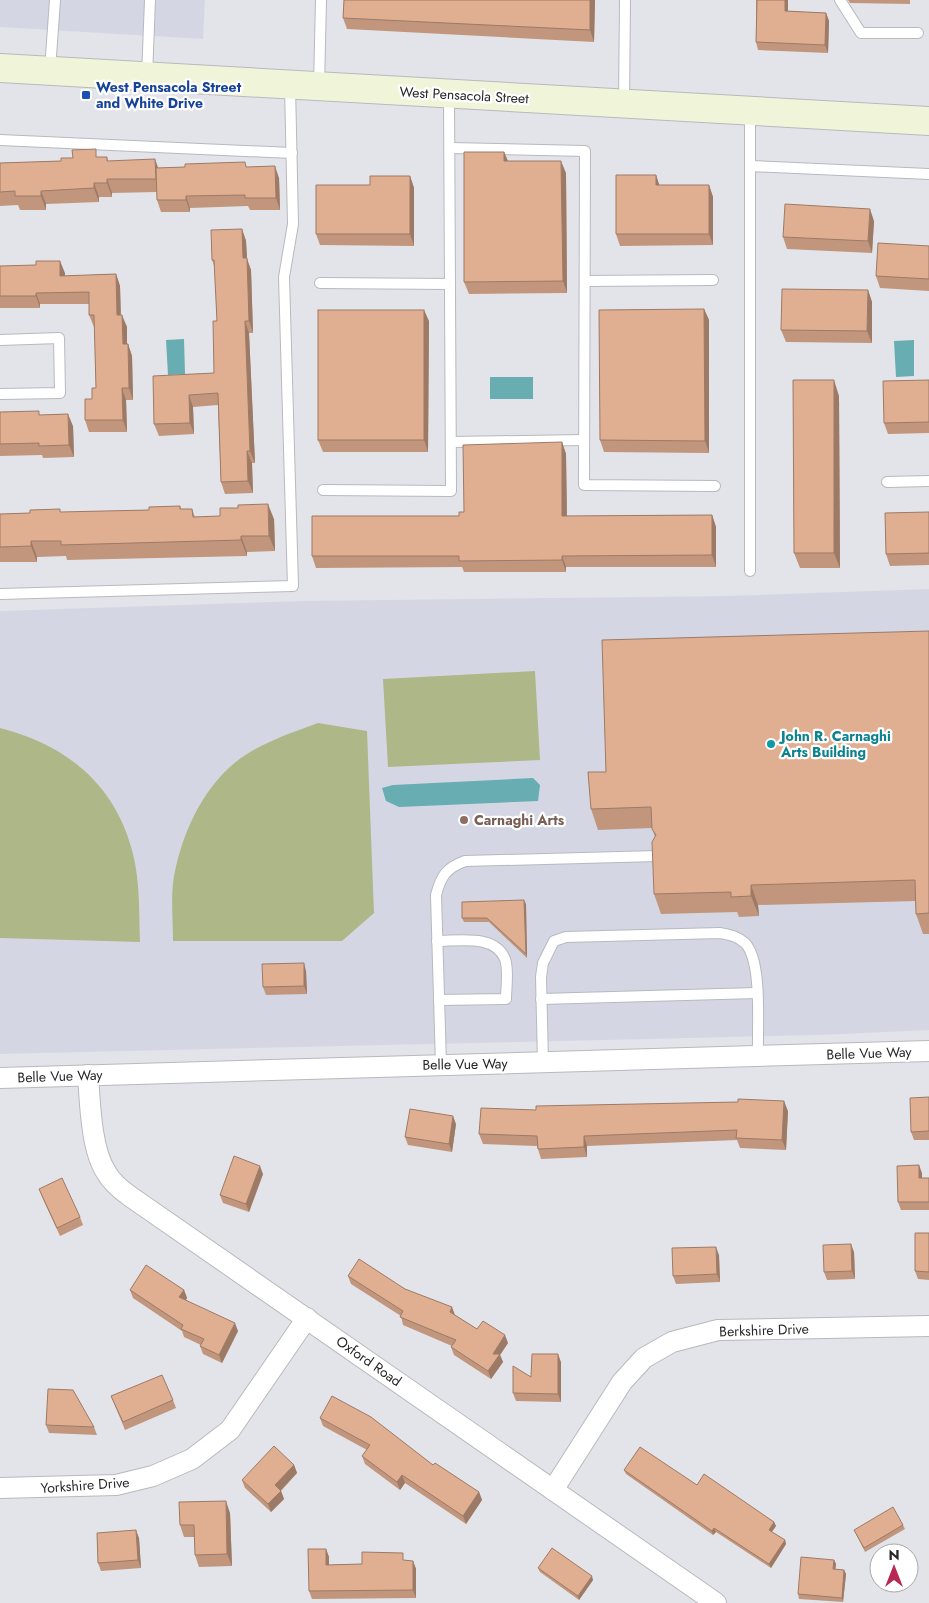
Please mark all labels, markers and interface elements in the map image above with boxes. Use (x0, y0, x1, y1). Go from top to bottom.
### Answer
place label: West Pensacola Street and White Drive (96, 77, 242, 113)
street label: West Pensacola Street (399, 82, 530, 108)
marker: West Pensacola Street and White Drive (80, 89, 92, 101)
place label: John R. Carnaghi Arts Building (778, 726, 891, 762)
marker: John R. Carnaghi Arts Building (765, 738, 777, 750)
place label: Carnaghi Arts (474, 810, 565, 830)
marker: Carnaghi Arts (458, 814, 470, 826)
street label: Belle Vue Way (826, 1041, 913, 1064)
street label: Belle Vue Way (422, 1053, 509, 1075)
street label: Belle Vue Way (17, 1064, 104, 1087)
street label: Berkshire Drive (719, 1318, 809, 1342)
street label: Oxford Road (332, 1331, 406, 1391)
street label: Yorkshire Drive (40, 1472, 130, 1498)
north arrow (869, 1543, 919, 1593)
text: N (888, 1545, 900, 1565)

